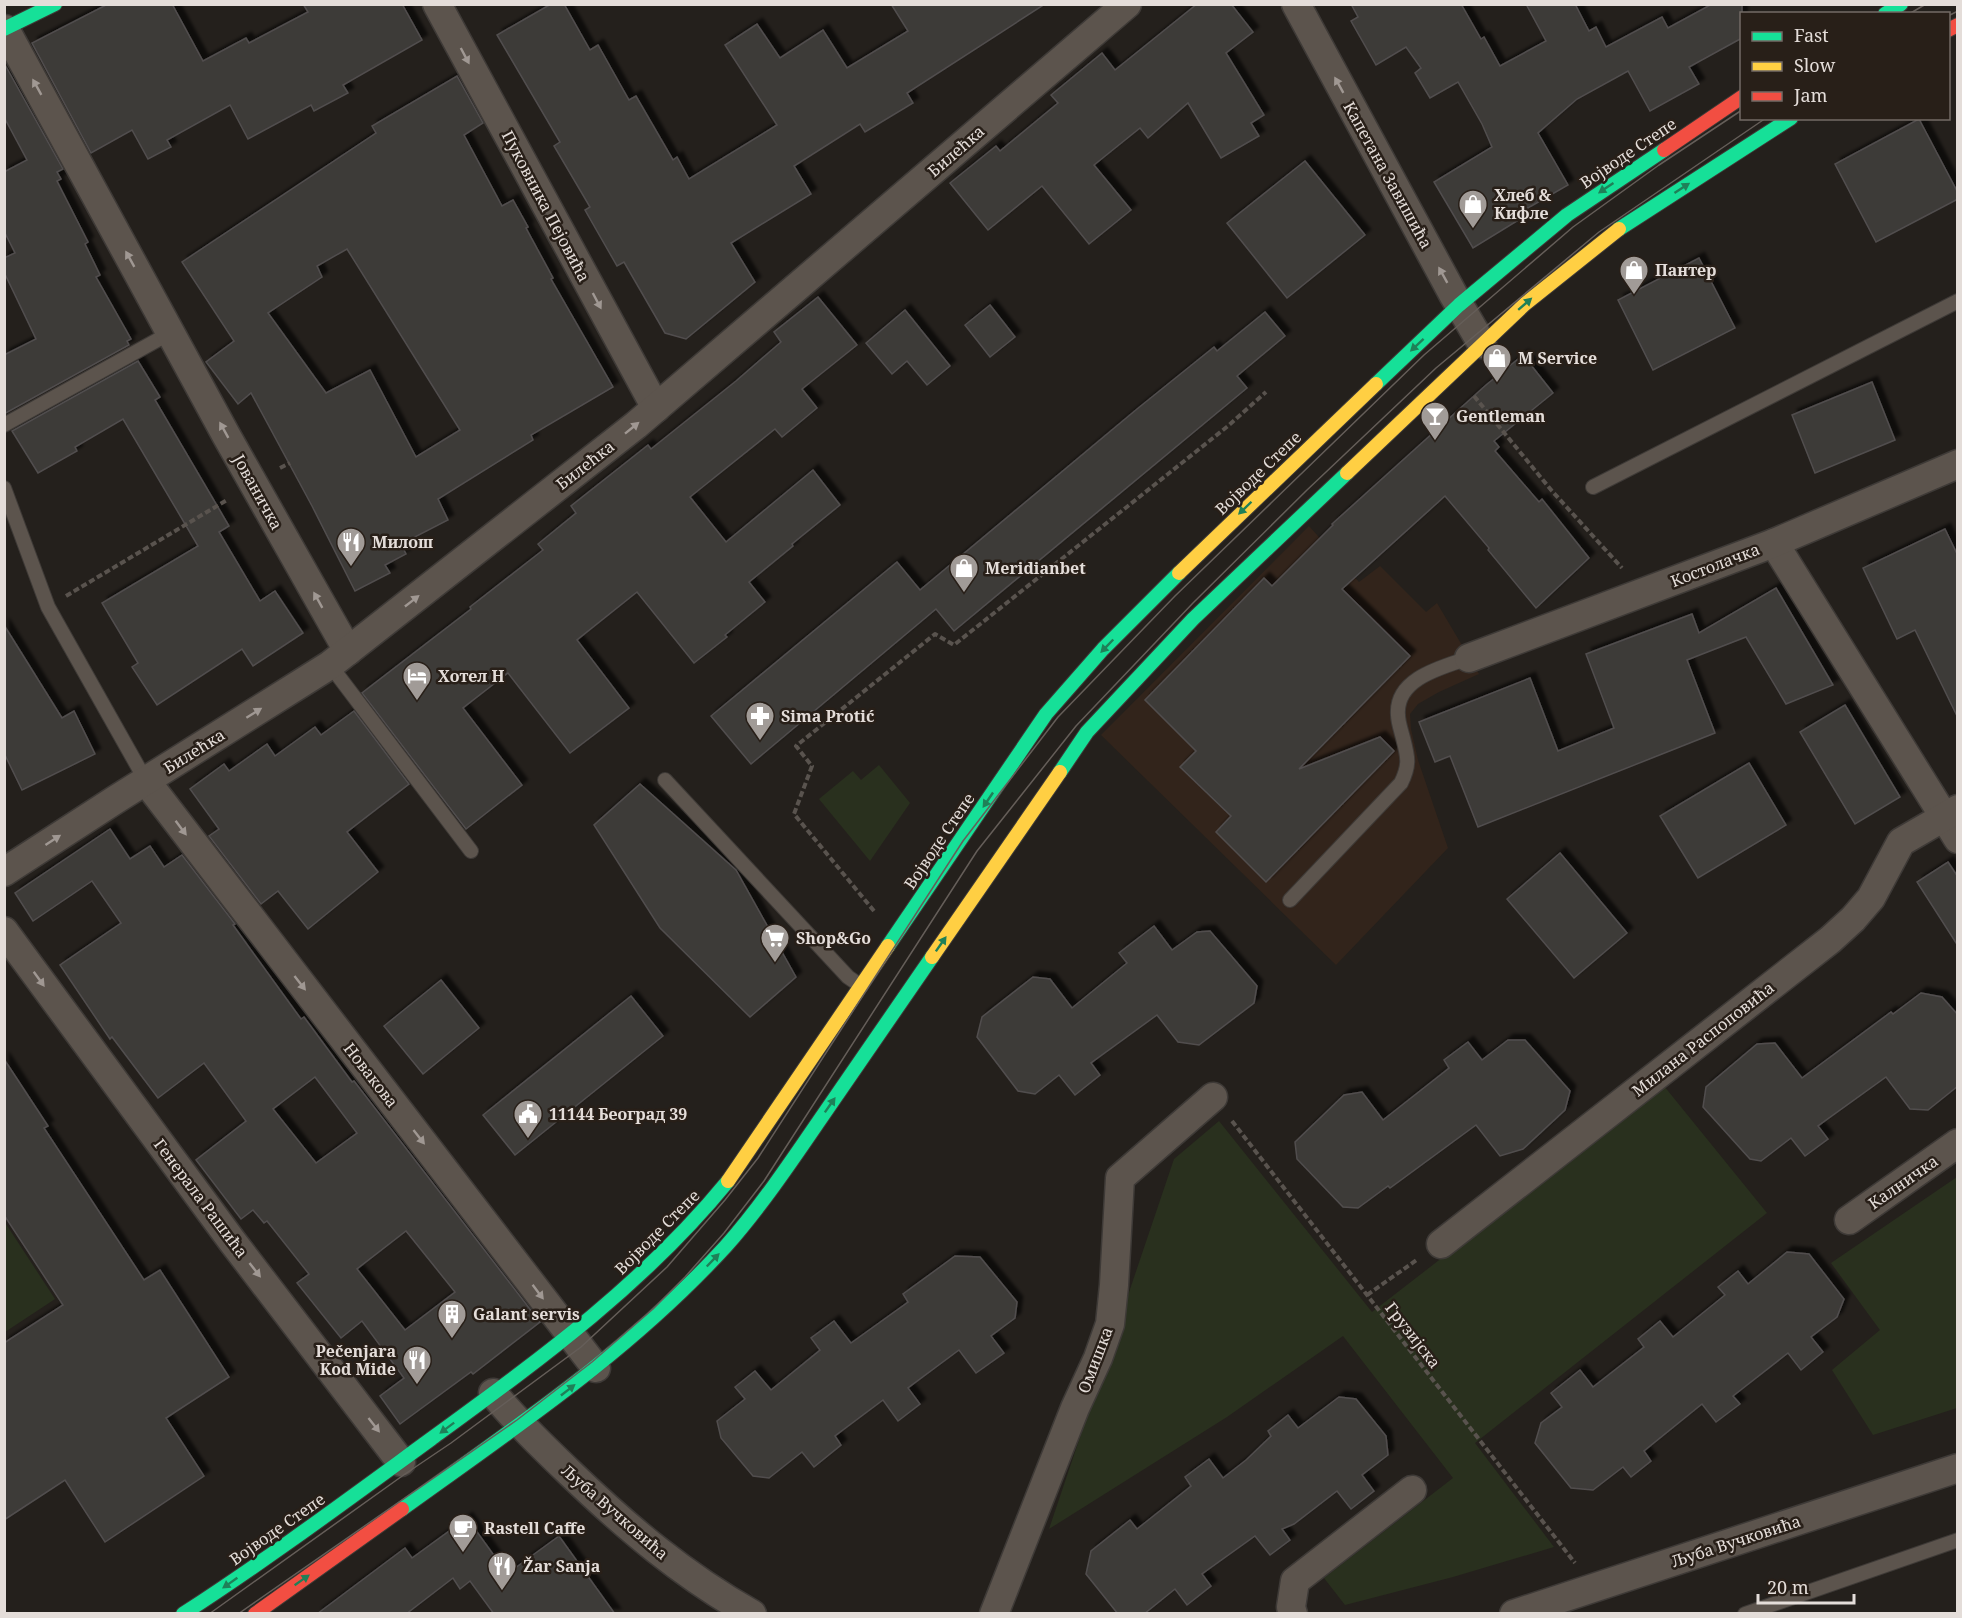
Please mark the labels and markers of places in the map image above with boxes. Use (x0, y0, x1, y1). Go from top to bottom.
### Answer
place label: Хлеб & Кифле (1494, 184, 1552, 224)
shop icon: Хлеб & Кифле (1457, 188, 1489, 230)
shop icon: Пантер (1618, 254, 1650, 296)
place label: Пантер (1655, 259, 1716, 281)
shop icon: M Service (1481, 342, 1513, 384)
place label: M Service (1518, 347, 1597, 369)
bar icon: Gentleman (1419, 400, 1451, 442)
place label: Gentleman (1456, 405, 1546, 427)
restaurant icon: Милош (335, 526, 367, 568)
place label: Милош (372, 531, 433, 553)
shop icon: Meridianbet (948, 552, 980, 594)
place label: Meridianbet (985, 557, 1086, 579)
hotel icon: Хотел Н (401, 660, 433, 702)
place label: Хотел Н (438, 665, 505, 687)
pharmacy icon: Sima Protić (744, 700, 776, 742)
place label: Sima Protić (781, 705, 874, 727)
supermarket icon: Shop&Go (759, 922, 791, 964)
place label: Shop&Go (796, 927, 871, 949)
public building icon: 11144 Београд 39 (512, 1098, 544, 1140)
place label: 11144 Београд 39 (549, 1103, 687, 1125)
building icon: Galant servis (436, 1298, 468, 1340)
place label: Galant servis (473, 1303, 580, 1325)
place label: Pečenjara Kod Mide (316, 1340, 396, 1380)
restaurant icon: Pečenjara Kod Mide (401, 1344, 433, 1386)
cafe icon: Rastell Caffe (447, 1512, 479, 1554)
place label: Rastell Caffe (484, 1517, 585, 1539)
restaurant icon: Žar Sanja (486, 1550, 518, 1592)
place label: Žar Sanja (523, 1555, 601, 1577)

